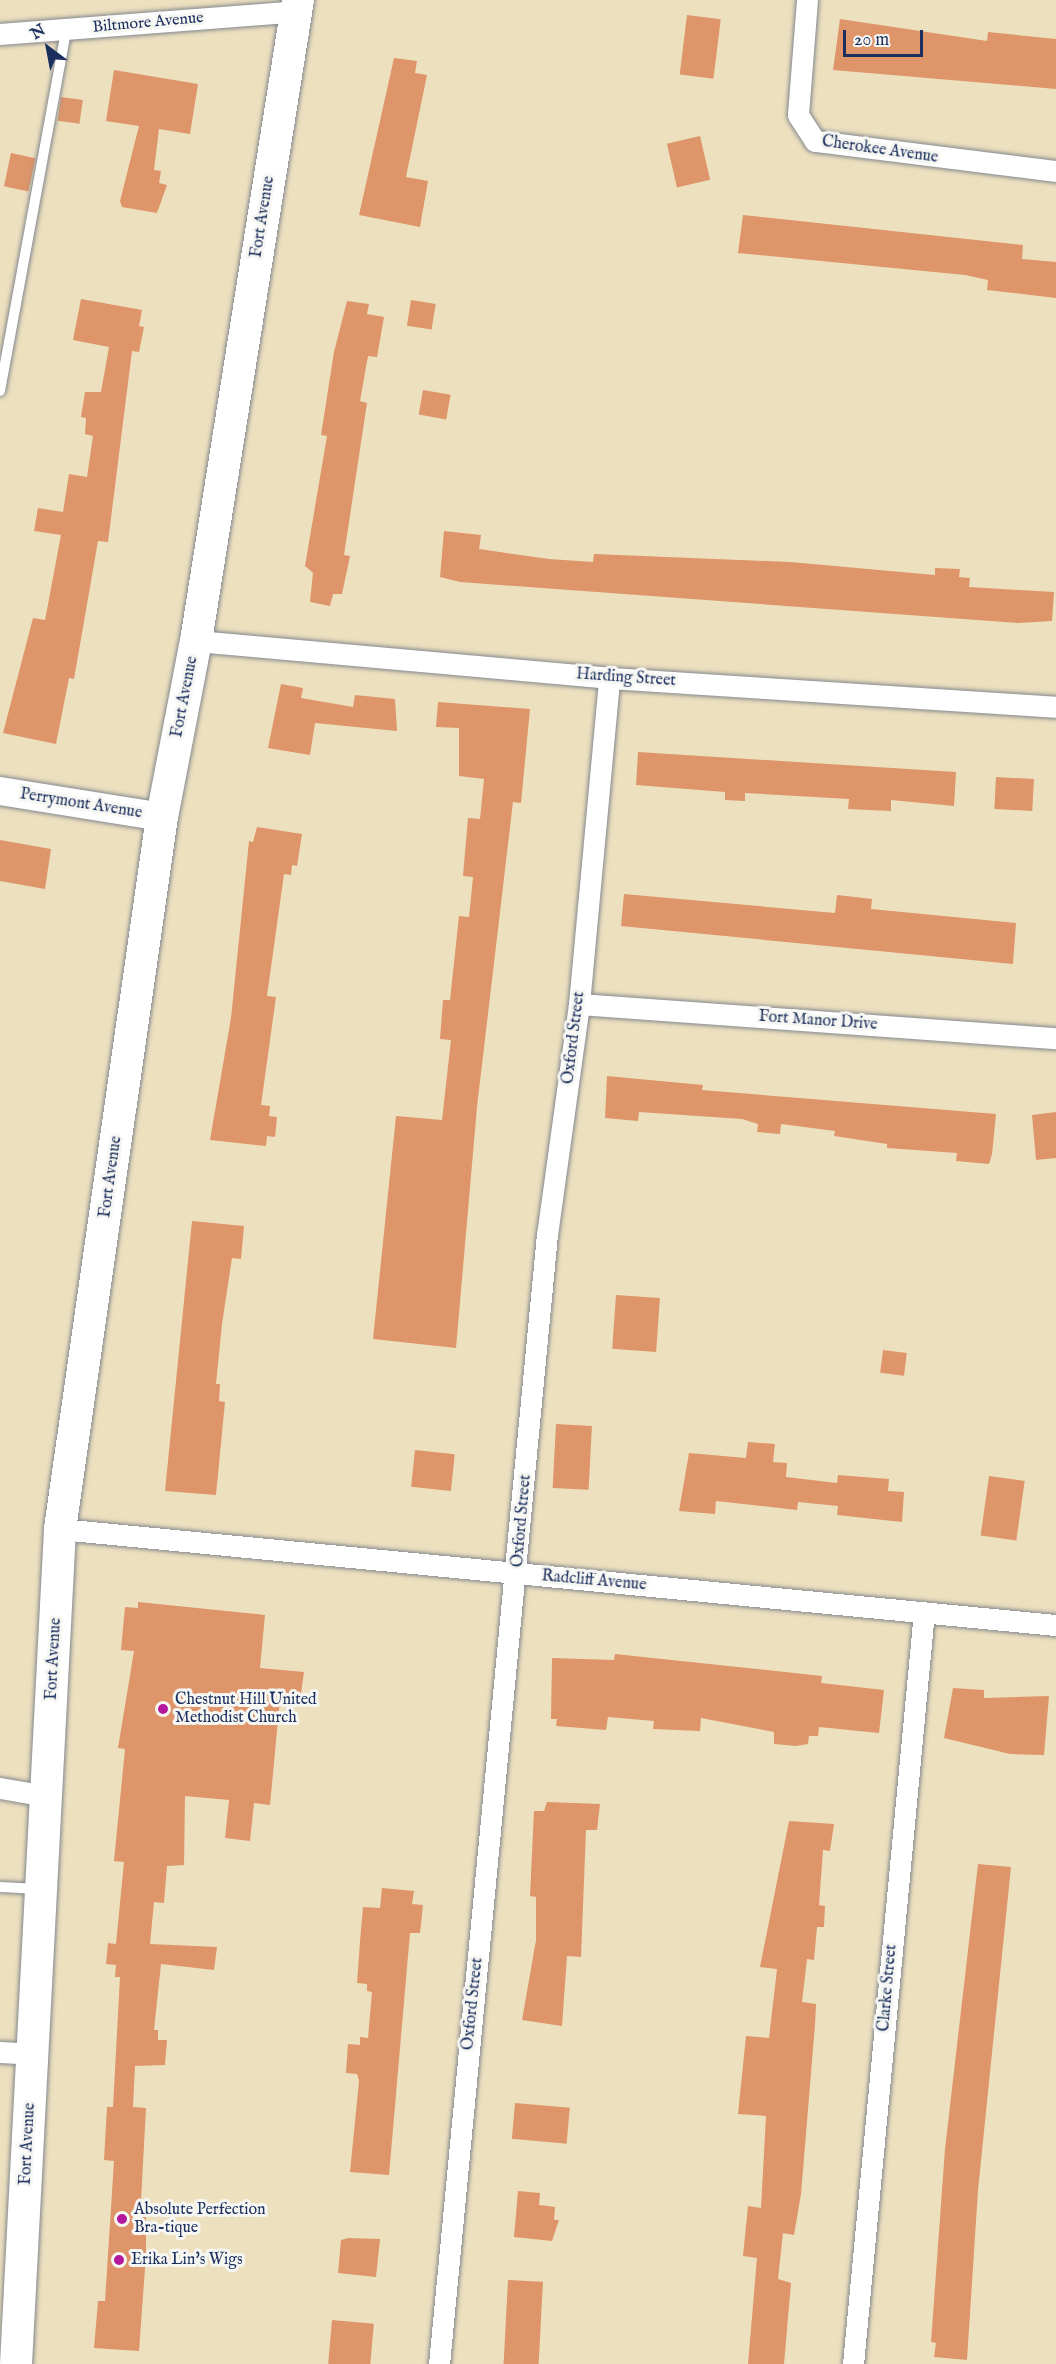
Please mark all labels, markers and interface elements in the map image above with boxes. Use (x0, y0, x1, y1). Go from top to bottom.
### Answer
street label: Biltmore Avenue (92, 9, 204, 37)
north arrow (18, 18, 78, 78)
scale bar (846, 18, 926, 56)
text: N (27, 21, 50, 45)
text: 20 m (854, 29, 889, 52)
street label: Cherokee Avenue (821, 132, 939, 168)
street label: Fort Avenue (247, 175, 279, 259)
street label: Fort Avenue (168, 655, 202, 739)
street label: Harding Street (576, 665, 676, 691)
street label: Perrymont Avenue (19, 785, 143, 823)
street label: Oxford Street (559, 991, 589, 1085)
street label: Fort Manor Drive (758, 1007, 878, 1035)
street label: Fort Avenue (96, 1135, 126, 1219)
street label: Oxford Street (508, 1474, 536, 1568)
street label: Radcliff Avenue (541, 1567, 647, 1595)
street label: Fort Avenue (42, 1617, 66, 1701)
place label: Chestnut Hill United Methodist Church (175, 1690, 317, 1728)
marker: Chestnut Hill United Methodist Church (156, 1702, 170, 1716)
street label: Clarke Street (875, 1944, 901, 2032)
street label: Oxford Street (459, 1957, 487, 2051)
street label: Fort Avenue (16, 2102, 40, 2186)
place label: Absolute Perfection Bra-tique (134, 2200, 265, 2238)
marker: Absolute Perfection Bra-tique (115, 2212, 129, 2226)
place label: Erika Lin's Wigs (131, 2250, 243, 2270)
marker: Erika Lin's Wigs (112, 2253, 126, 2267)

